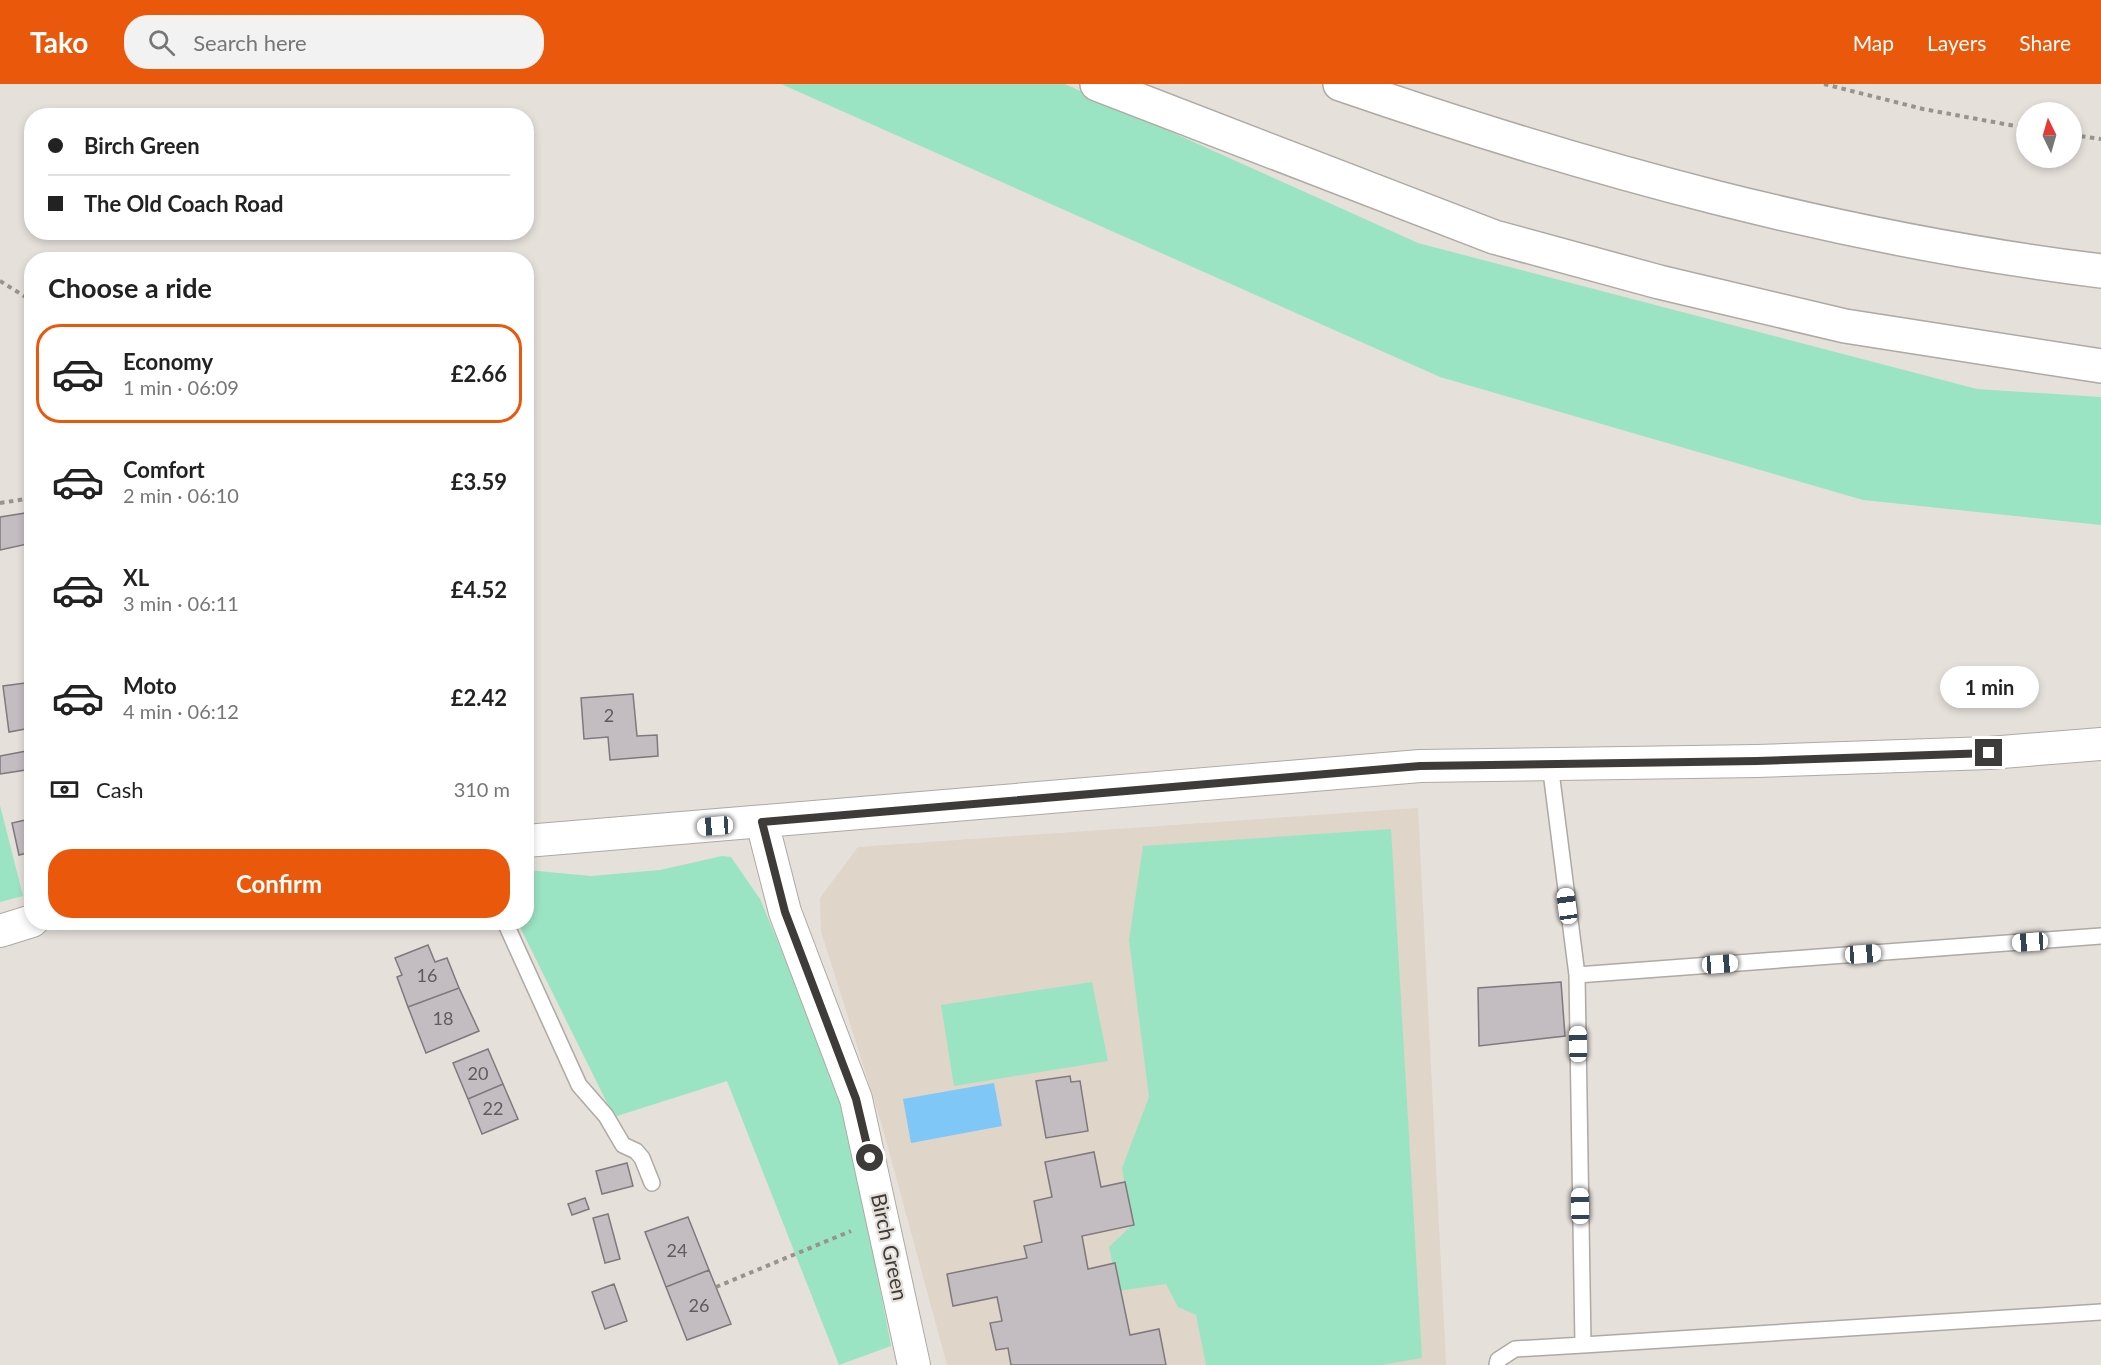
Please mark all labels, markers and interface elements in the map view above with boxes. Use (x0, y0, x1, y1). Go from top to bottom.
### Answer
search box (124, 15, 544, 69)
text: Tako (30, 25, 88, 59)
icon: search (145, 26, 178, 59)
text: Search here (193, 29, 307, 56)
text: Map (1853, 30, 1894, 55)
text: Layers (1927, 30, 1986, 55)
text: Share (2019, 30, 2071, 55)
north arrow (2016, 102, 2082, 168)
map controls (2016, 102, 2082, 168)
text: Birch Green (84, 132, 200, 159)
text: The Old Coach Road (84, 190, 284, 217)
text: Choose a ride (48, 271, 212, 304)
icon: car (51, 347, 105, 401)
text: Economy (123, 348, 213, 375)
text: £2.66 (451, 360, 507, 387)
text: 1 min · 06:09 (123, 375, 239, 399)
icon: car (51, 455, 105, 509)
text: Comfort (123, 456, 205, 483)
text: £3.59 (451, 468, 507, 495)
text: 2 min · 06:10 (123, 483, 239, 507)
icon: car (51, 563, 105, 617)
text: XL (123, 564, 149, 591)
text: £4.52 (451, 576, 507, 603)
text: 3 min · 06:11 (123, 591, 239, 615)
callout: 1 min (1940, 666, 2038, 708)
icon: car (51, 671, 105, 725)
text: Moto (123, 672, 177, 699)
text: 1 min (1965, 675, 2014, 699)
text: £2.42 (451, 684, 507, 711)
text: 4 min · 06:12 (123, 699, 239, 723)
house number: 2 (604, 704, 614, 726)
route end (1975, 739, 2002, 766)
icon: cash (48, 773, 81, 806)
text: Cash (96, 776, 143, 803)
text: 310 m (454, 777, 510, 801)
car (696, 816, 734, 836)
button: Confirm (48, 849, 510, 918)
car (1556, 887, 1578, 925)
car (2011, 932, 2049, 952)
car (1844, 944, 1882, 964)
car (1701, 954, 1739, 974)
house number: 16 (417, 964, 437, 986)
house number: 18 (433, 1007, 453, 1029)
car (1569, 1026, 1587, 1062)
house number: 20 (468, 1062, 488, 1084)
house number: 22 (483, 1097, 503, 1119)
route start (856, 1144, 883, 1171)
car (1571, 1188, 1589, 1224)
street label: Birch Green (867, 1191, 914, 1303)
house number: 24 (667, 1239, 687, 1261)
house number: 26 (689, 1294, 709, 1316)

